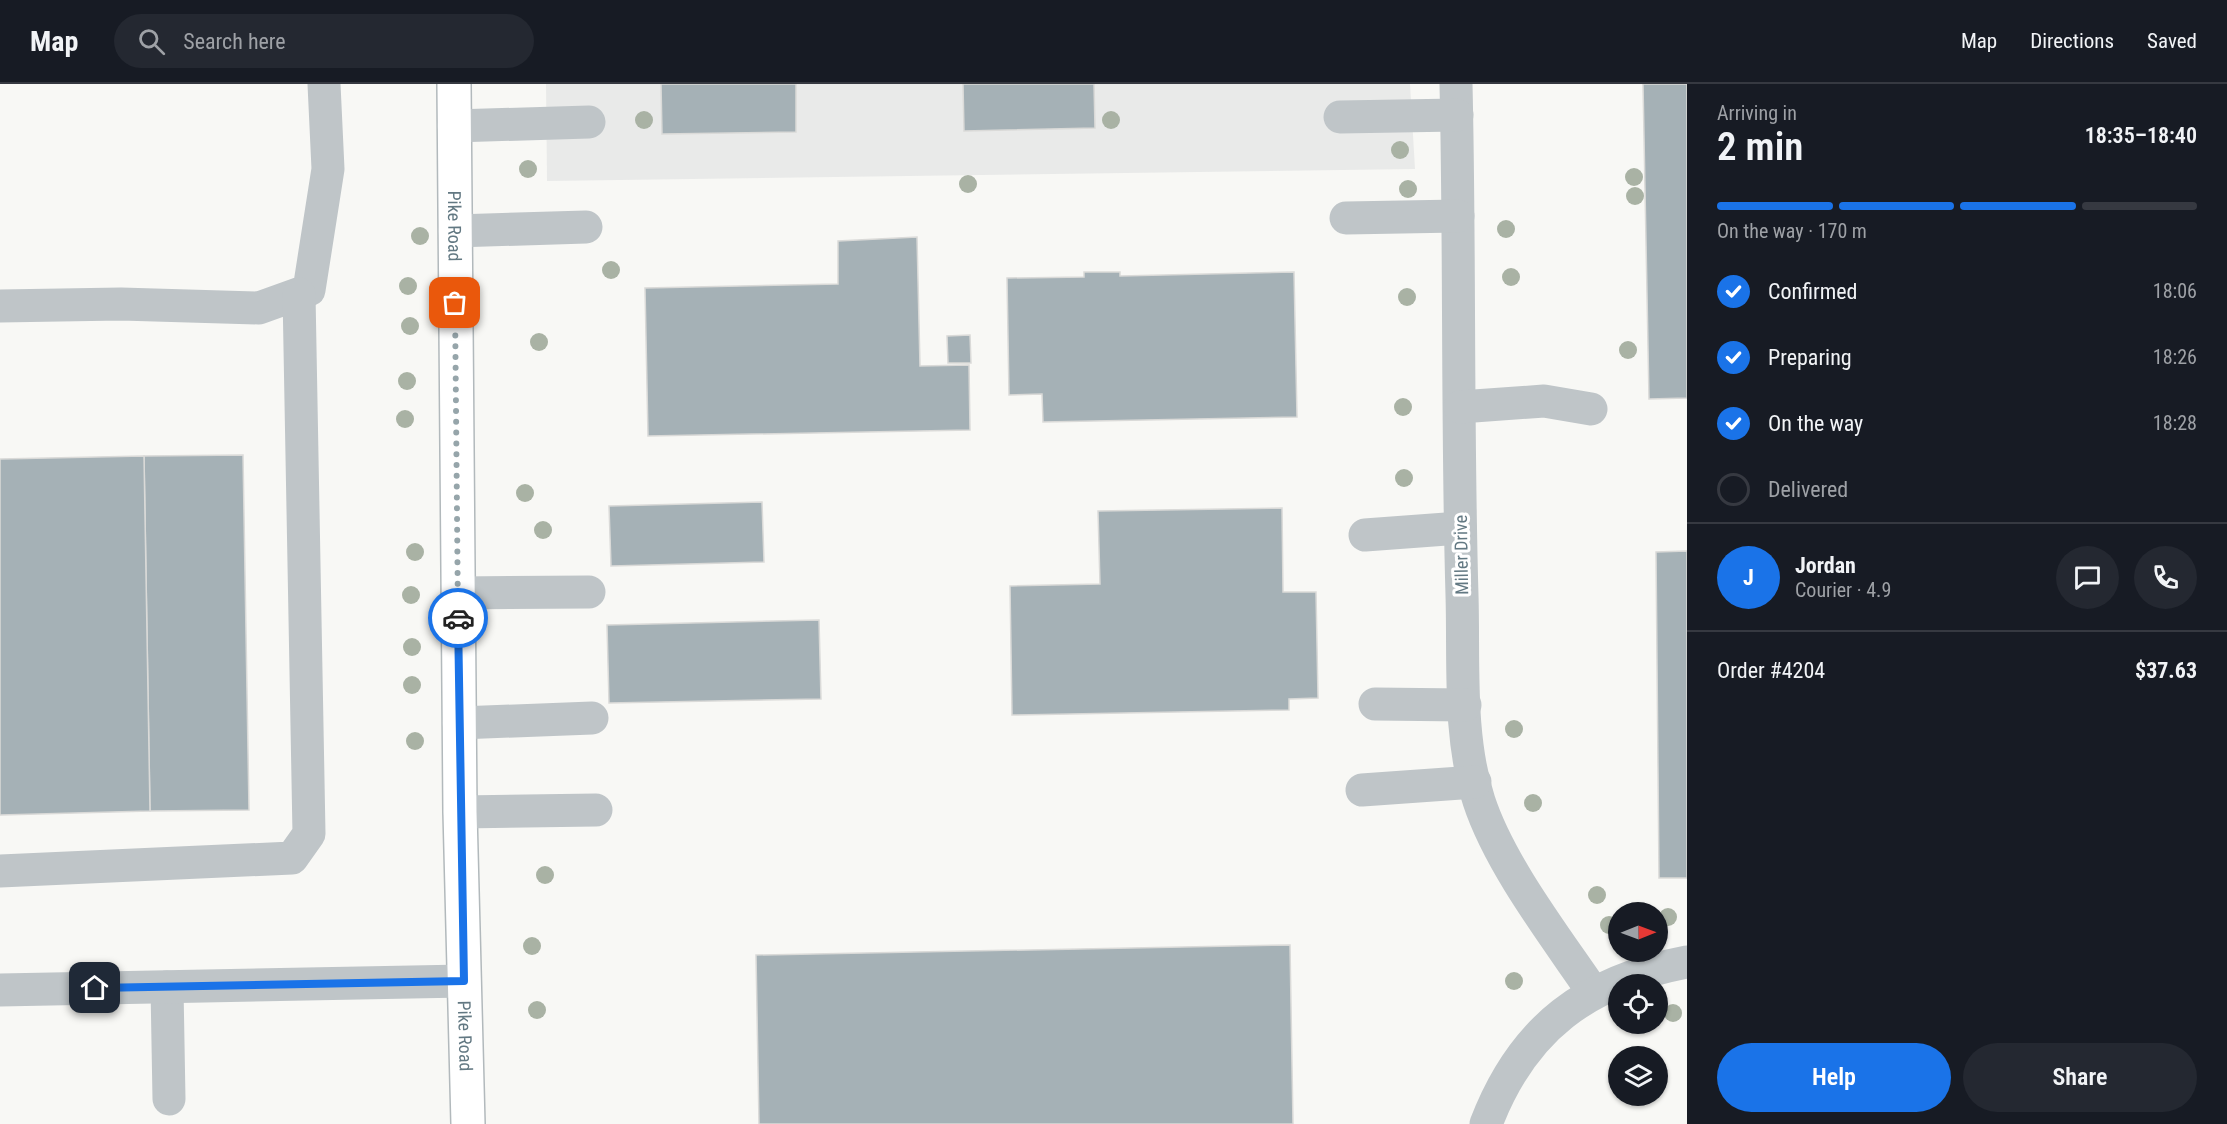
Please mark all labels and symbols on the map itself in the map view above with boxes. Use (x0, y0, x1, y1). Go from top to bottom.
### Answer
street label: Pike Road (444, 191, 466, 261)
pin (429, 277, 480, 328)
street label: Miller Drive (1450, 515, 1472, 595)
courier (428, 588, 488, 648)
north arrow (1608, 902, 1668, 962)
pin (69, 962, 120, 1013)
street label: Pike Road (454, 1000, 477, 1072)

